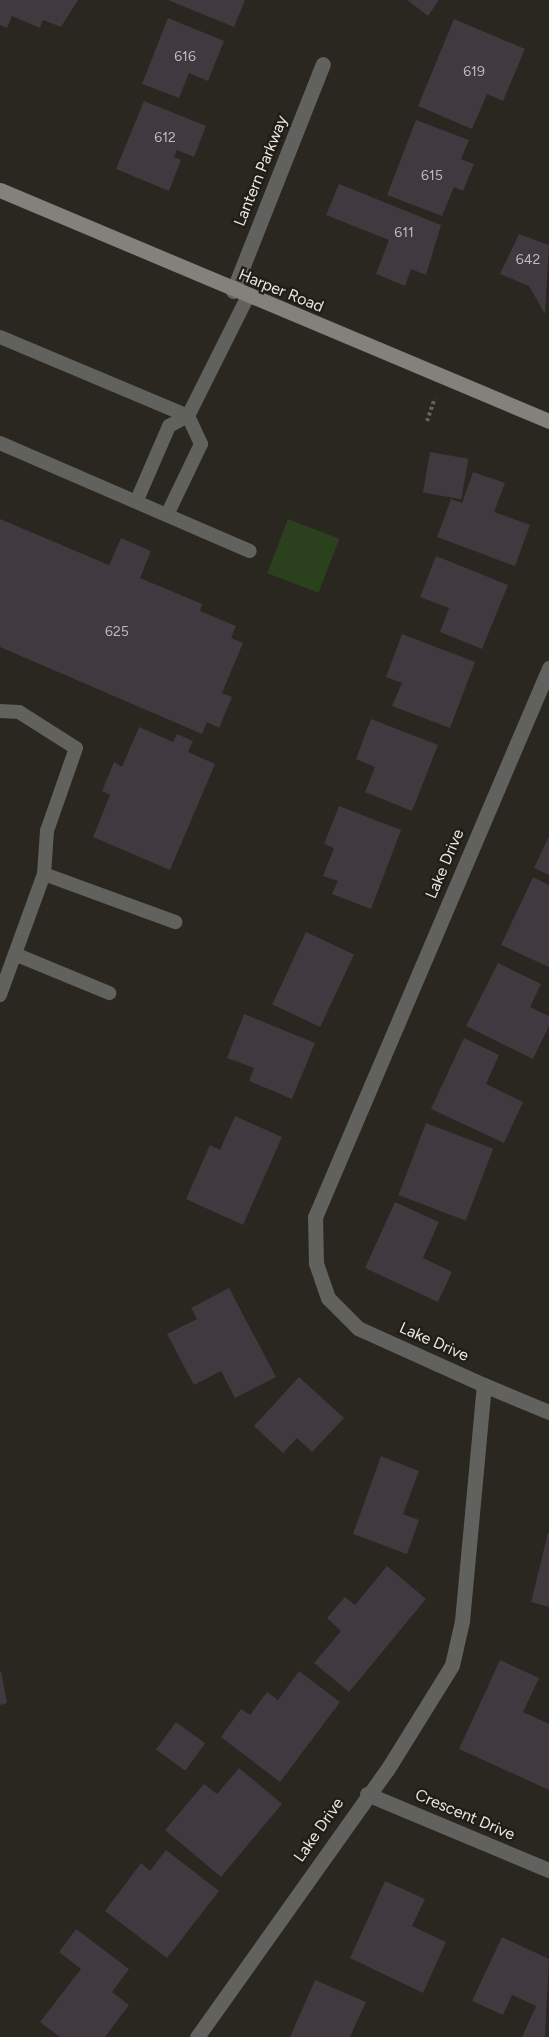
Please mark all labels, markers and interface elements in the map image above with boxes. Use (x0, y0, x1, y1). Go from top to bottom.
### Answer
house number: 616 (174, 49, 196, 65)
house number: 619 (463, 64, 485, 80)
street label: Lantern Parkway (230, 113, 292, 229)
house number: 612 (154, 130, 176, 146)
house number: 615 (421, 168, 443, 184)
house number: 611 (394, 225, 414, 241)
house number: 642 (516, 252, 540, 268)
street label: Harper Road (236, 265, 326, 317)
house number: 625 (105, 624, 129, 640)
street label: Lake Drive (422, 826, 468, 902)
street label: Lake Drive (396, 1318, 472, 1366)
street label: Crescent Drive (412, 1785, 518, 1845)
street label: Lake Drive (290, 1794, 348, 1866)

